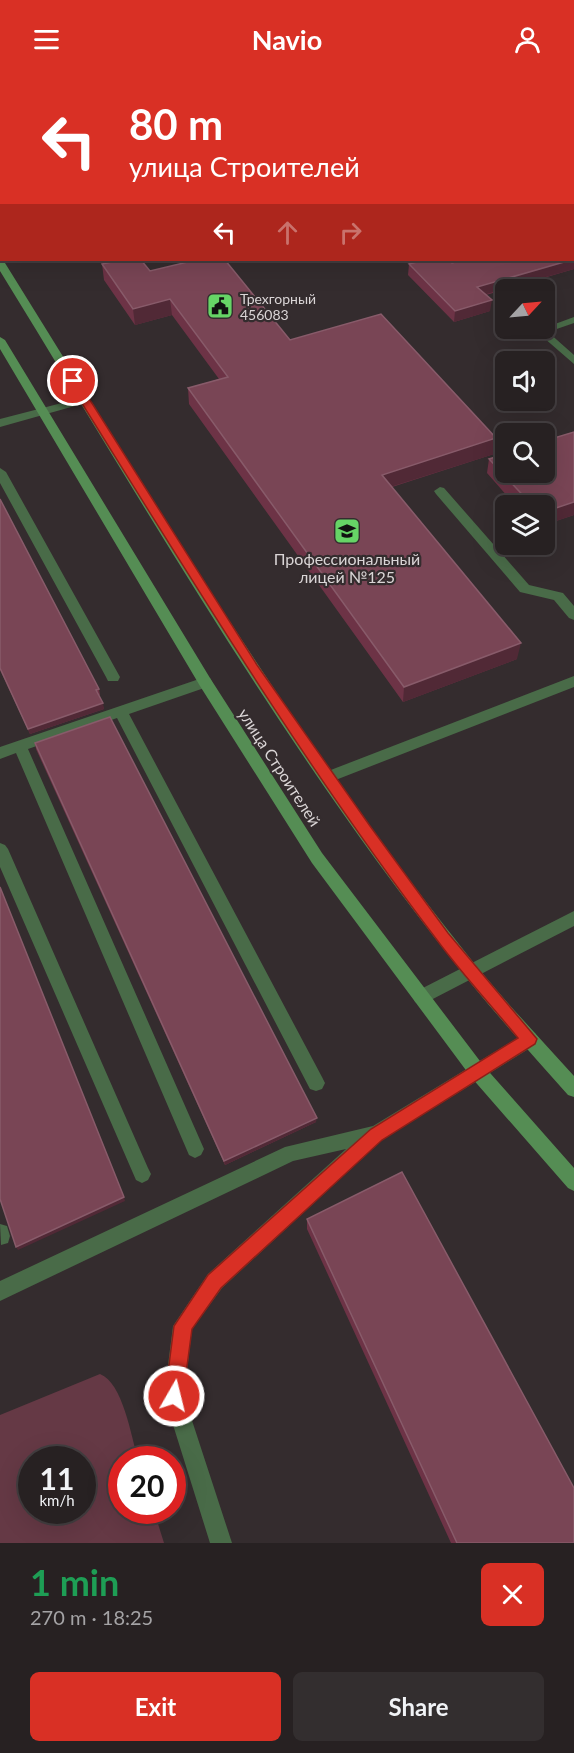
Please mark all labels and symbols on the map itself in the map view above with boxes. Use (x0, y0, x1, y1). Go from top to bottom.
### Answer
north arrow (495, 279, 555, 339)
place label: Трехгорный 456083 (240, 290, 316, 323)
public building icon: Трехгорный 456083 (205, 291, 235, 321)
pin (47, 355, 98, 406)
school or university icon: Профессиональный лицей №125 (332, 516, 362, 546)
place label: Профессиональный лицей №125 (274, 549, 420, 586)
street label: улица Строителей (235, 705, 325, 829)
position arrow (142, 1364, 206, 1428)
speed limit sign: 20 (108, 1446, 186, 1524)

